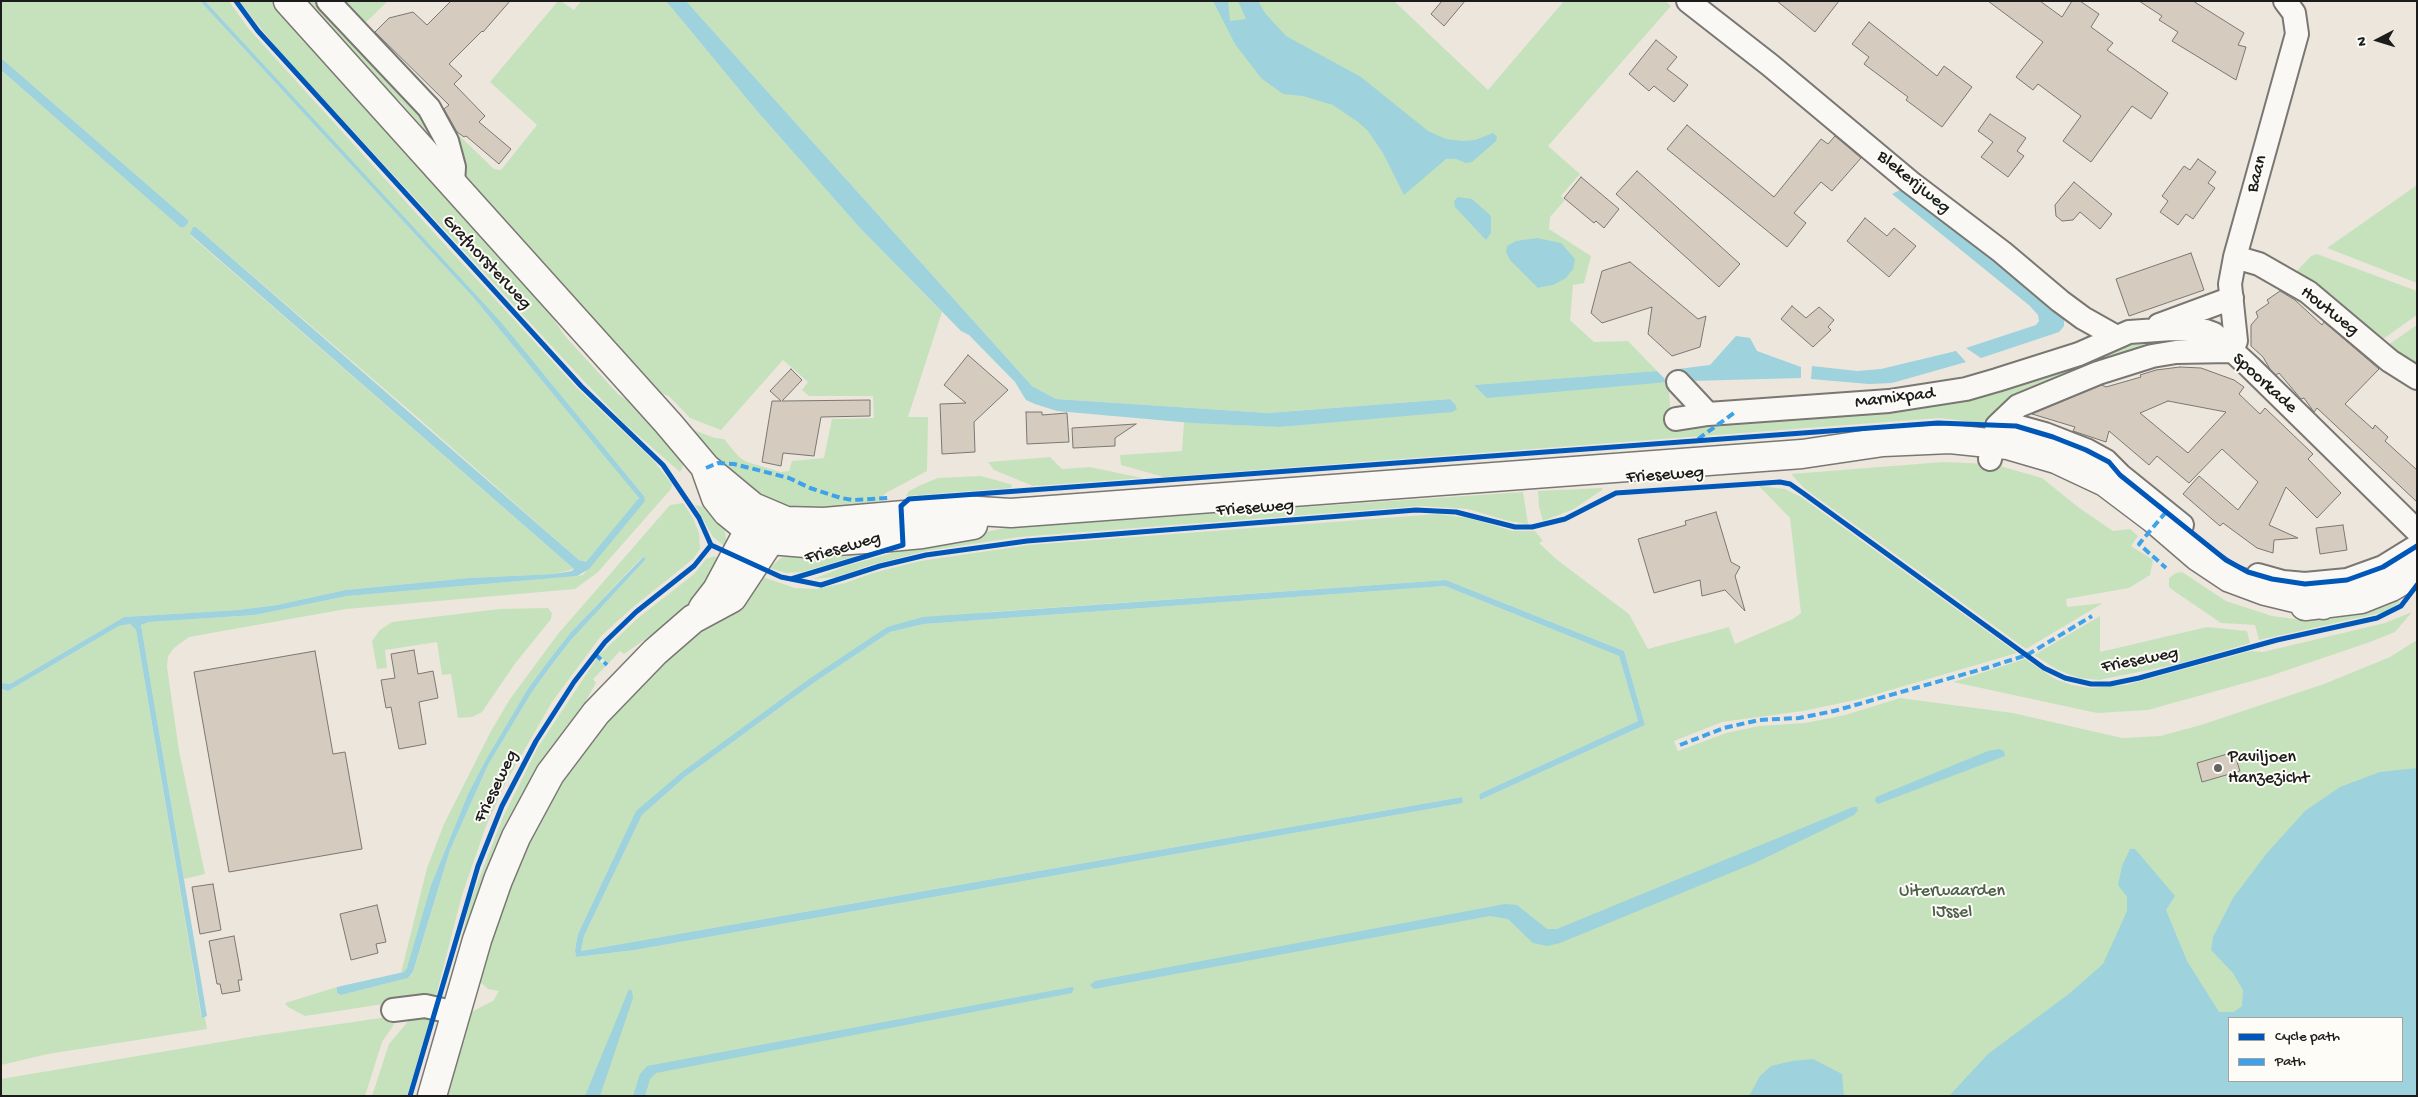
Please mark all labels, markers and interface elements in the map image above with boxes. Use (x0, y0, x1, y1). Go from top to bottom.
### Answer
north arrow (2353, 15, 2403, 65)
text: N (2354, 36, 2371, 47)
street label: Blekerijweg (1872, 147, 1954, 219)
street label: Baan (2243, 153, 2273, 195)
street label: Grafhorsterweg (437, 211, 535, 315)
street label: Houtweg (2295, 282, 2363, 342)
street label: Spoorkade (2227, 349, 2301, 419)
street label: Marnixpad (1854, 383, 1936, 415)
street label: Frieseweg (1625, 462, 1705, 490)
street label: Frieseweg (1215, 495, 1295, 523)
street label: Frieseweg (802, 528, 884, 570)
street label: Frieseweg (2100, 643, 2180, 679)
street label: Frieseweg (470, 747, 524, 827)
place label: Paviljoen Hanzezicht (2228, 747, 2309, 790)
marker: Paviljoen Hanzezicht (2212, 762, 2224, 774)
park label: Uiterwaarden IJssel (1899, 881, 2005, 924)
legend (2228, 1017, 2403, 1082)
text: Cycle path (2275, 1028, 2340, 1046)
text: Path (2275, 1053, 2306, 1071)

